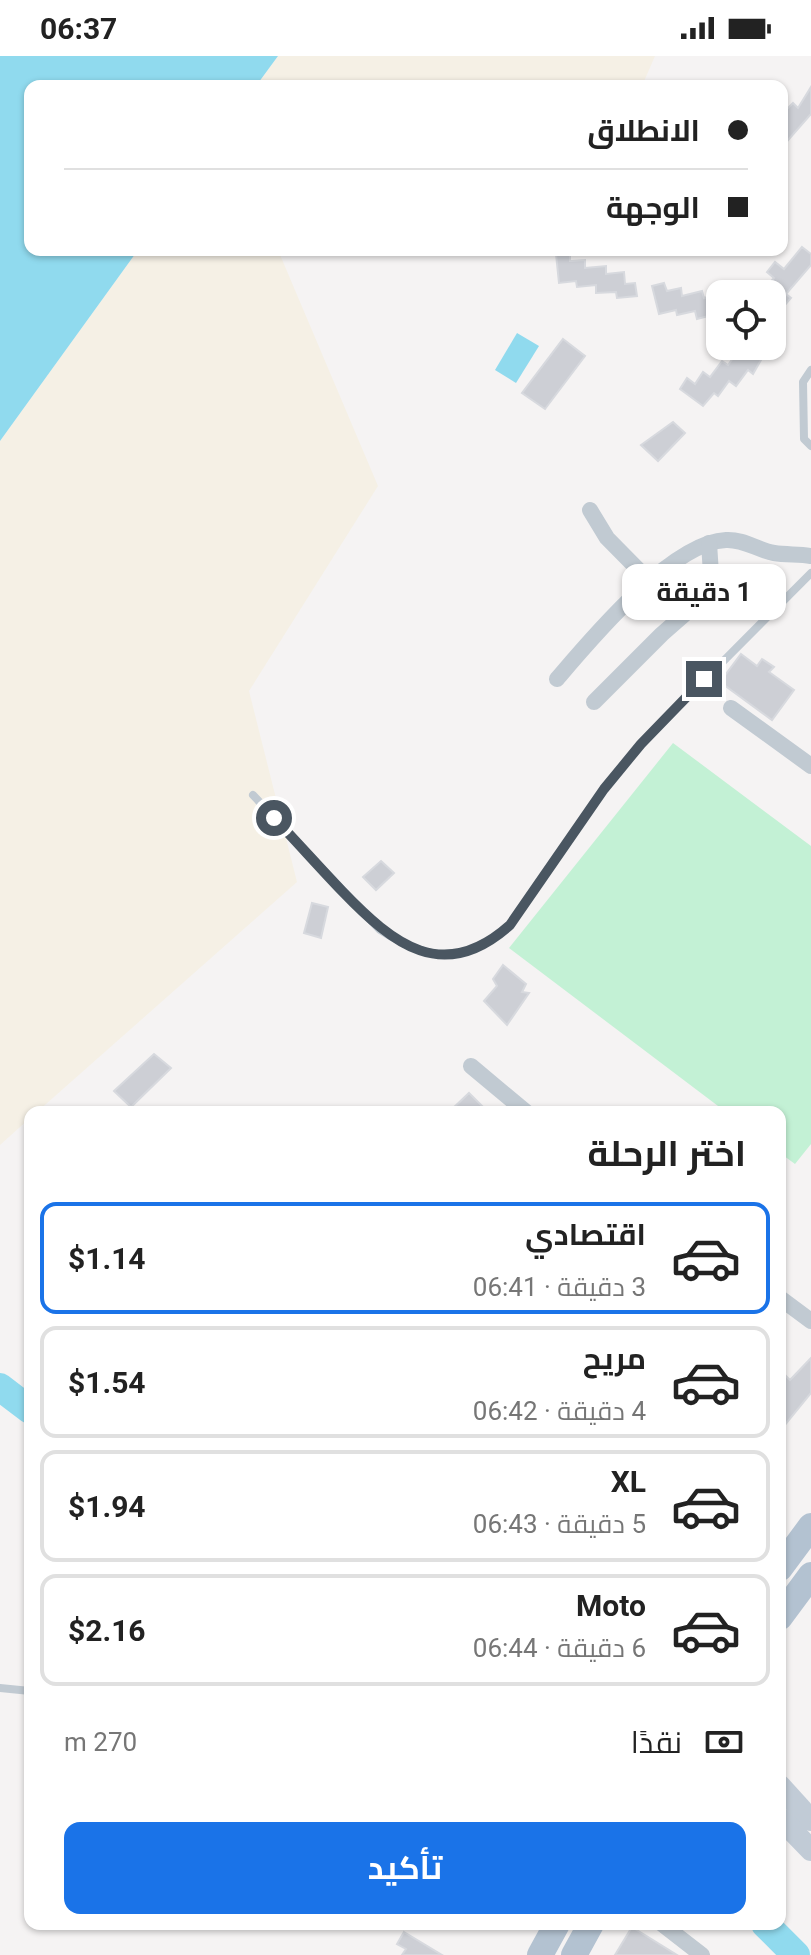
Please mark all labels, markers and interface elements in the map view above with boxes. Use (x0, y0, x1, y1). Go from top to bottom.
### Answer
text: 06:37 (40, 11, 117, 46)
text: الانطلاق (587, 113, 700, 148)
text: الوجهة (606, 190, 700, 225)
map controls (706, 280, 786, 360)
button: locate (706, 280, 786, 360)
callout: 1 دقيقة (622, 563, 786, 619)
text: 1 دقيقة (657, 577, 751, 607)
route end (686, 661, 722, 697)
route start (256, 800, 292, 836)
text: اختر الرحلة (587, 1133, 746, 1175)
text: اقتصادي (525, 1217, 646, 1252)
icon: car (670, 1222, 742, 1294)
text: $1.14 (68, 1241, 146, 1276)
text: 3 دقيقة · 06:41 (473, 1272, 646, 1302)
text: مريح (583, 1341, 646, 1376)
icon: car (670, 1346, 742, 1418)
text: $1.54 (68, 1365, 146, 1400)
text: 4 دقيقة · 06:42 (473, 1396, 646, 1426)
text: XL (611, 1464, 646, 1499)
icon: car (670, 1470, 742, 1542)
text: $1.94 (68, 1489, 146, 1524)
text: 5 دقيقة · 06:43 (473, 1509, 646, 1539)
text: Moto (576, 1588, 646, 1623)
icon: car (670, 1594, 742, 1666)
text: $2.16 (68, 1613, 146, 1648)
text: 6 دقيقة · 06:44 (473, 1633, 646, 1663)
icon: cash (702, 1720, 746, 1764)
text: نقدًا (631, 1725, 682, 1760)
text: 270 m (64, 1727, 137, 1757)
button: تأكيد (64, 1822, 746, 1914)

